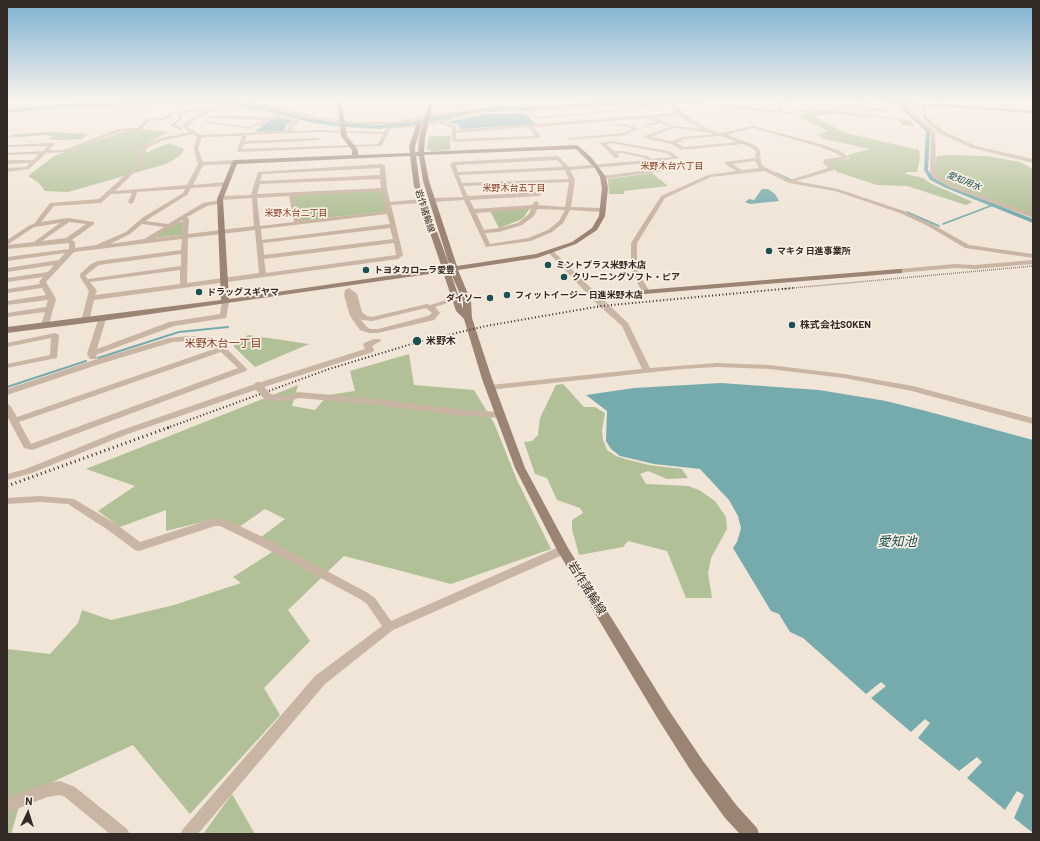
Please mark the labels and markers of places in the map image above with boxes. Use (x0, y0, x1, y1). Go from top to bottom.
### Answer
marker: マキタ 日進事業所 (764, 246, 774, 256)
place label: マキタ 日進事業所 (777, 246, 851, 256)
marker: ミントプラス米野木店 (543, 260, 553, 270)
place label: ミントプラス米野木店 (556, 260, 646, 270)
marker: トヨタカローラ愛豊 (361, 265, 371, 275)
place label: トヨタカローラ愛豊 (374, 265, 455, 275)
marker: クリーニングソフト・ピア (559, 272, 569, 282)
place label: クリーニングソフト・ピア (572, 272, 680, 282)
marker: ドラッグスギヤマ (194, 287, 204, 297)
place label: ドラッグスギヤマ (207, 287, 279, 297)
marker: フィットイージー 日進米野木店 (502, 290, 512, 300)
place label: フィットイージー 日進米野木店 (515, 290, 643, 300)
place label: ダイソー (446, 293, 482, 303)
marker: ダイソー (485, 293, 495, 303)
place label: 株式会社SOKEN (800, 319, 871, 331)
marker: 株式会社SOKEN (787, 320, 797, 330)
marker: 米野木 (411, 335, 423, 347)
place label: 米野木 (426, 335, 456, 347)

